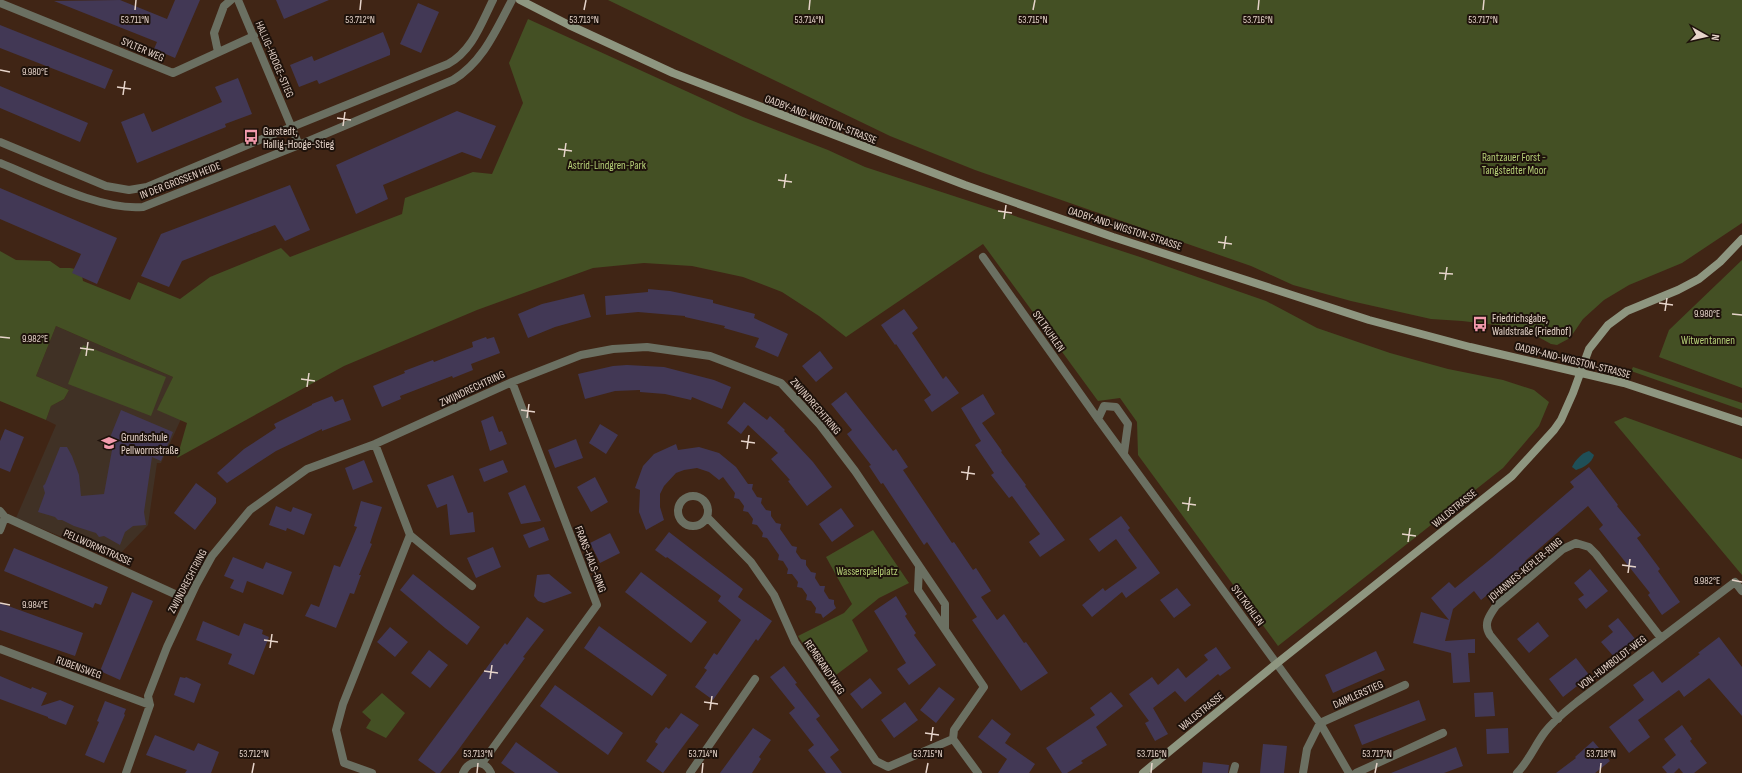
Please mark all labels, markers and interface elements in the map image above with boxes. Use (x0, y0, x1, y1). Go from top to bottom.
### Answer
text: 53.711°N (121, 14, 149, 26)
text: 53.712°N (345, 14, 375, 26)
text: 53.713°N (569, 14, 599, 26)
text: 53.714°N (794, 14, 824, 26)
text: 53.715°N (1018, 14, 1048, 26)
text: 53.716°N (1243, 14, 1273, 26)
text: 53.717°N (1468, 14, 1498, 26)
north arrow (1686, 16, 1726, 56)
street label: HALLIG-HOOGE-STIEG (253, 19, 297, 99)
text: N (1709, 34, 1722, 41)
street label: SYLTER WEG (119, 35, 166, 64)
text: 9.980°E (22, 66, 48, 78)
street label: OADBY-AND-WIGSTON-STRASSE (763, 92, 879, 147)
place label: Garstedt, Hallig-Hooge-Stieg (263, 125, 335, 151)
bus stop icon: Garstedt, Hallig-Hooge-Stieg (242, 128, 260, 146)
park label: Rantzauer Forst - Tangstedter Moor (1482, 151, 1546, 177)
street label: IN DER GROSSEN HEIDE (138, 159, 222, 202)
park label: Astrid-Lindgren-Park (567, 159, 647, 172)
street label: OADBY-AND-WIGSTON-STRASSE (1066, 204, 1183, 253)
street label: SYLTKUHLEN (1030, 308, 1067, 354)
text: 9.980°E (1694, 308, 1720, 320)
place label: Friedrichsgabe, Waldstraße (Friedhof) (1492, 312, 1571, 338)
bus stop icon: Friedrichsgabe, Waldstraße (Friedhof) (1471, 315, 1489, 333)
text: 9.982°E (22, 333, 48, 345)
park label: Witwentannen (1681, 334, 1735, 347)
street label: OADBY-AND-WIGSTON-STRASSE (1514, 340, 1632, 381)
street label: ZWIJNDRECHTRING (438, 368, 507, 409)
street label: ZWIJNDRECHTRING (788, 375, 844, 437)
place label: Grundschule Pellwormstraße (121, 431, 179, 457)
school or university icon: Grundschule Pellwormstraße (100, 434, 118, 452)
street label: WALDSTRASSE (1429, 486, 1479, 530)
street label: FRANS-HALS-RING (572, 524, 609, 594)
street label: PELLWORMSTRASSE (62, 527, 134, 568)
street label: JOHANNES-KEPLER-RING (1485, 535, 1565, 605)
street label: ZWIJNDRECHTRING (165, 547, 210, 615)
park label: Wasserspielplatz (836, 565, 898, 578)
text: 9.982°E (1694, 575, 1720, 587)
street label: SYLTKUHLEN (1228, 582, 1267, 628)
text: 9.984°E (22, 599, 48, 611)
street label: VON-HUMBOLDT-WEG (1576, 633, 1649, 692)
street label: REMBRANDTWEG (802, 637, 848, 697)
street label: RUBENSWEG (54, 653, 103, 682)
street label: DAIMLERSTIEG (1331, 678, 1385, 711)
street label: WALDSTRASSE (1176, 689, 1226, 733)
text: 53.712°N (239, 748, 269, 760)
text: 53.713°N (463, 748, 493, 760)
text: 53.714°N (688, 748, 718, 760)
text: 53.715°N (913, 748, 943, 760)
text: 53.716°N (1137, 748, 1167, 760)
text: 53.717°N (1362, 748, 1392, 760)
text: 53.718°N (1586, 748, 1616, 760)

